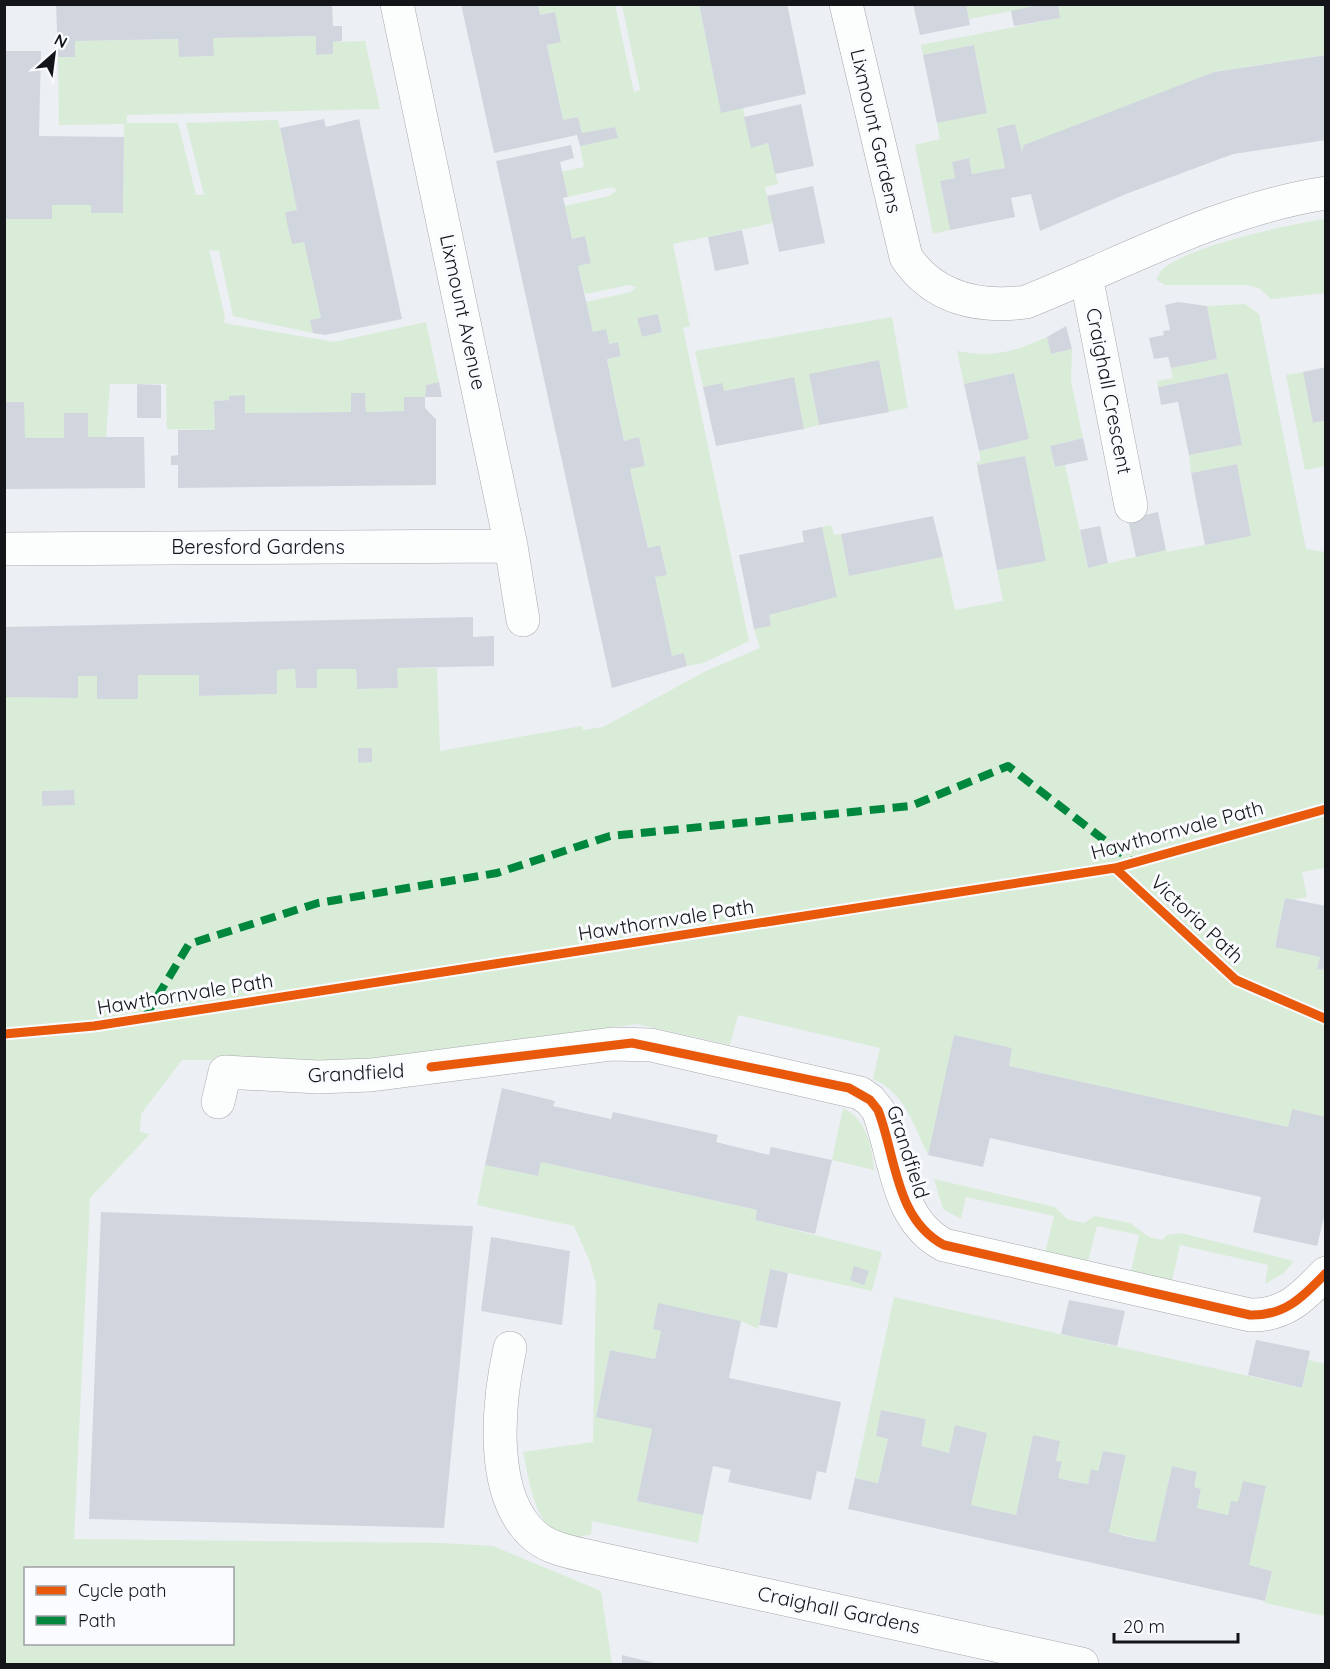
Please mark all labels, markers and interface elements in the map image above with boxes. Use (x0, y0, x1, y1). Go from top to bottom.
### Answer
north arrow (24, 24, 84, 84)
text: N (51, 29, 71, 52)
street label: Lixmount Gardens (845, 46, 908, 216)
street label: Lixmount Avenue (435, 232, 492, 392)
street label: Craighall Crescent (1081, 306, 1138, 476)
street label: Beresford Gardens (171, 534, 345, 559)
street label: Hawthornvale Path (1088, 794, 1266, 865)
street label: Victoria Path (1146, 869, 1249, 968)
street label: Hawthornvale Path (576, 893, 756, 946)
street label: Hawthornvale Path (95, 967, 275, 1020)
street label: Grandfield (307, 1057, 405, 1088)
street label: Grandfield (882, 1102, 935, 1202)
legend (24, 1567, 234, 1645)
text: Cycle path (78, 1579, 166, 1602)
street label: Craighall Gardens (756, 1580, 923, 1639)
scale bar (1114, 1606, 1238, 1644)
text: Path (78, 1609, 116, 1632)
text: 20 m (1123, 1615, 1165, 1638)

